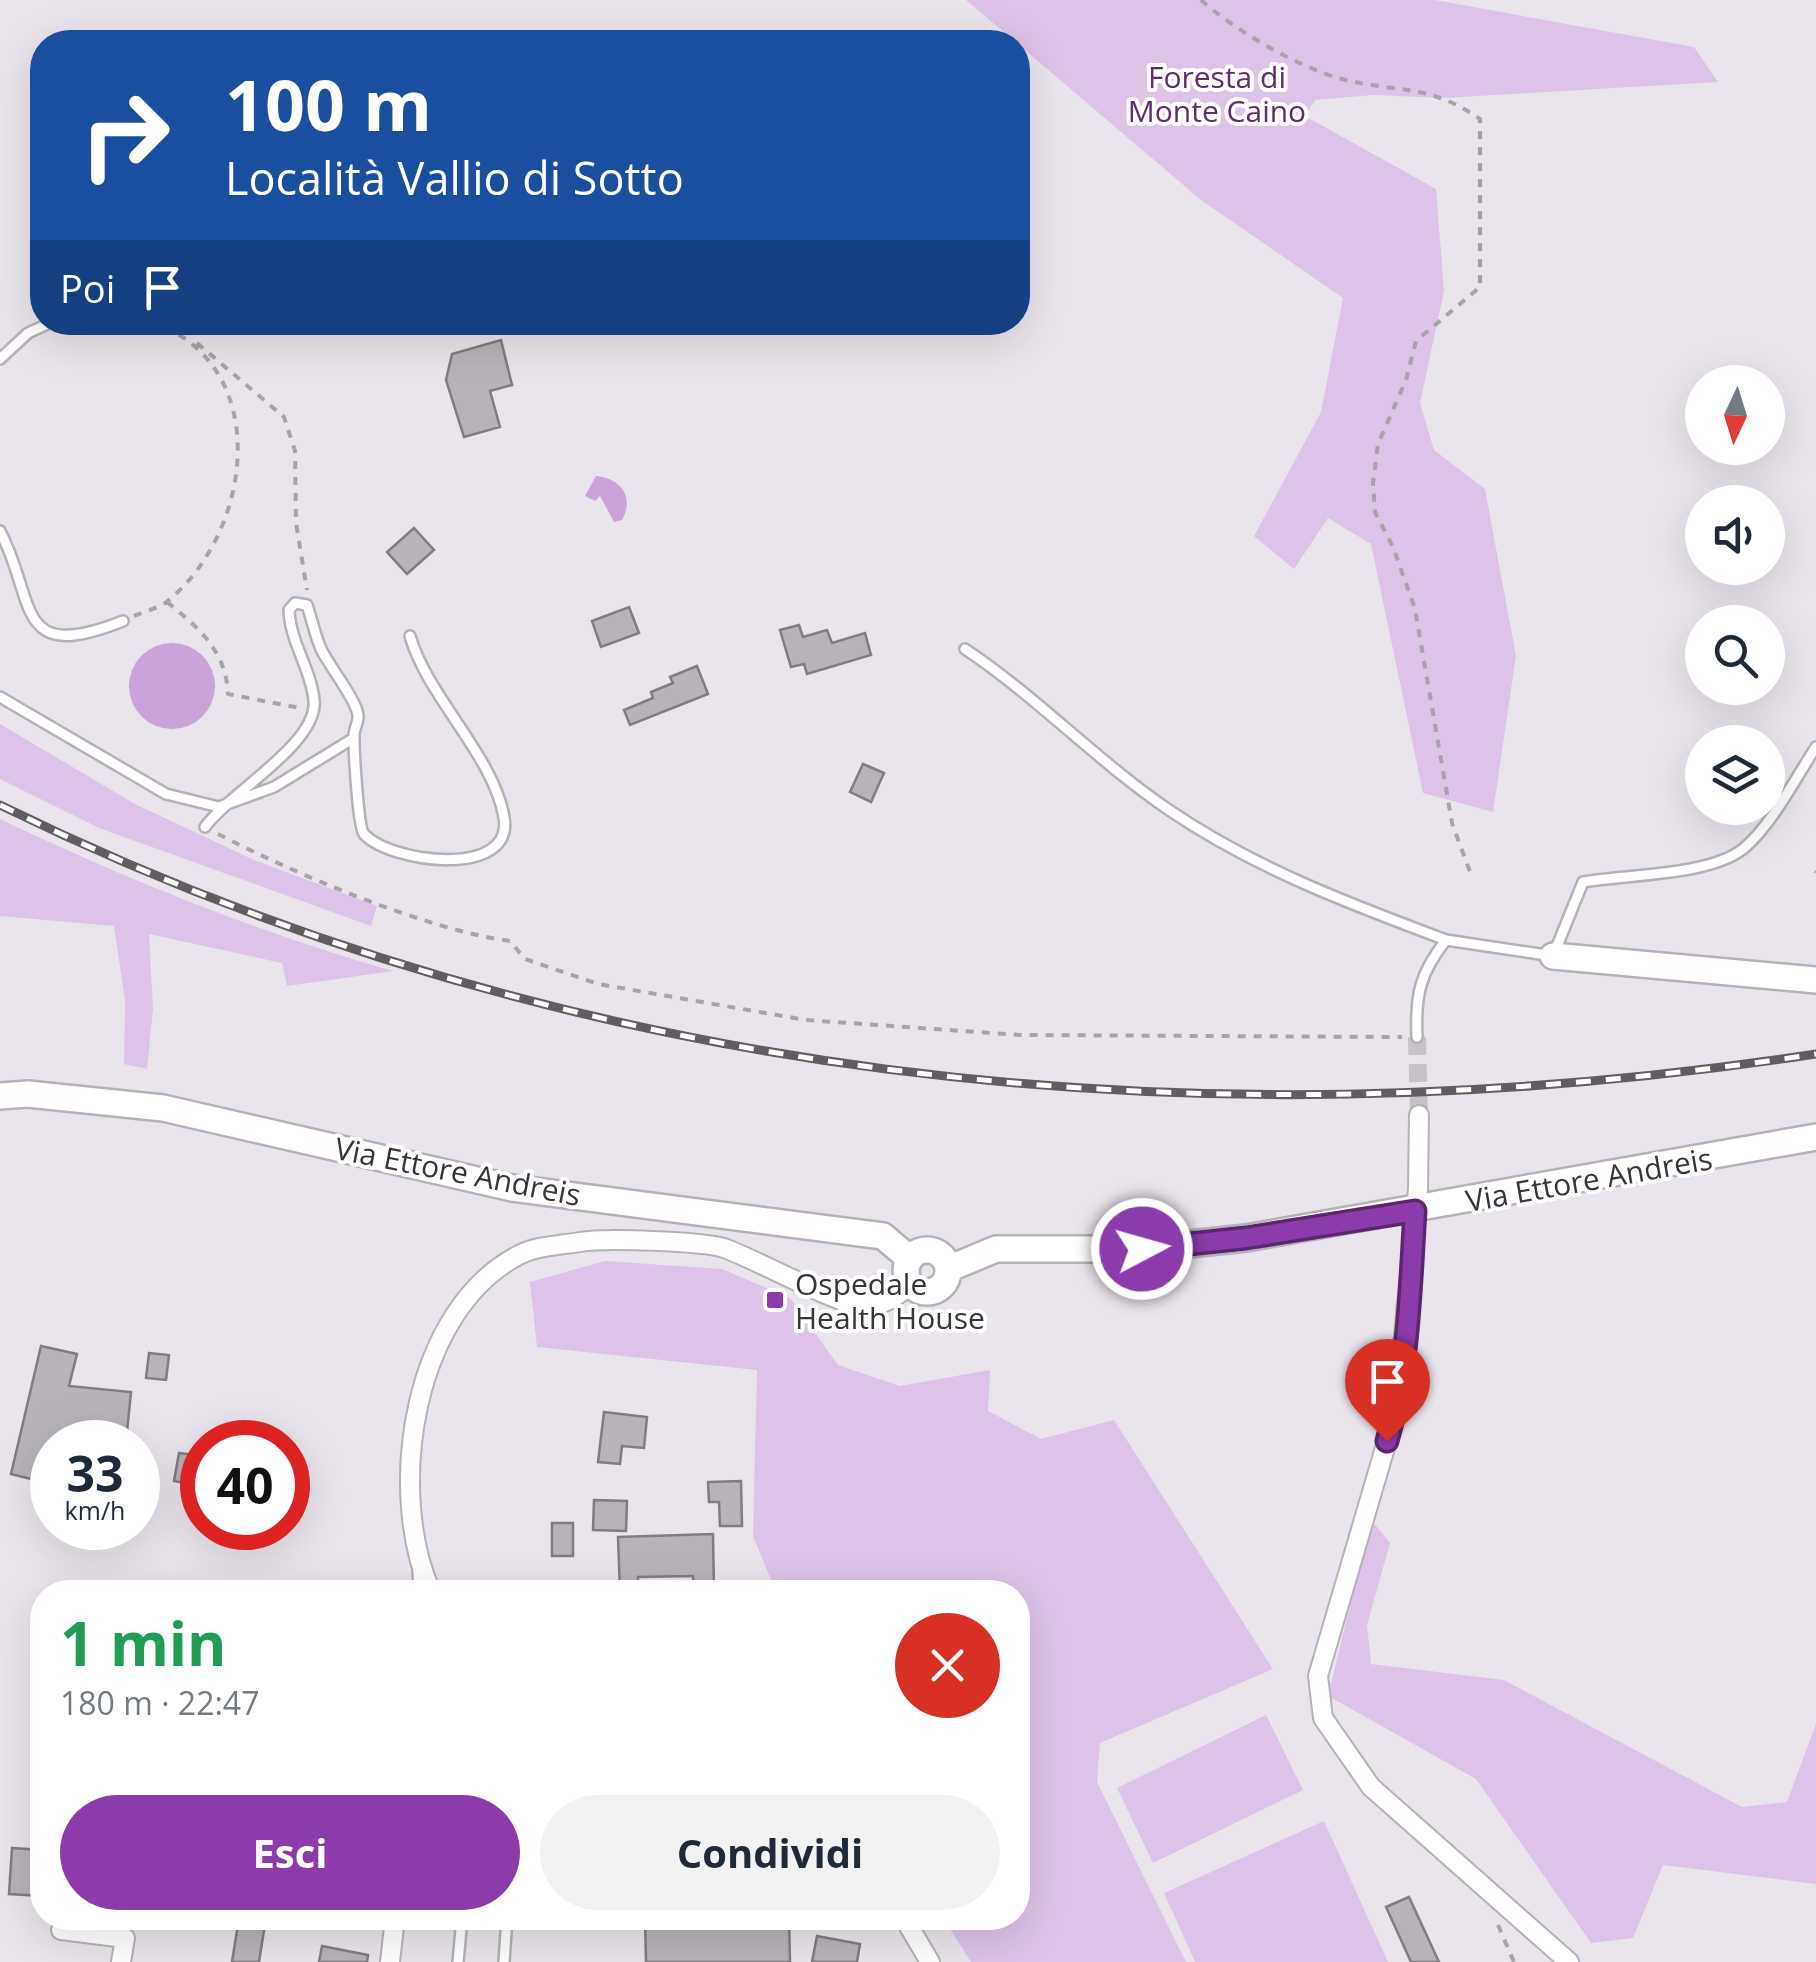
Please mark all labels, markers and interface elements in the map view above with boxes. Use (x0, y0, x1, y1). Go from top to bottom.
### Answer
text: 100 m (225, 56, 432, 152)
park label: Foresta di Monte Caino (1128, 56, 1306, 131)
icon: right (60, 70, 190, 200)
text: Località Vallio di Sotto (225, 147, 684, 208)
icon: arrive (135, 260, 190, 315)
text: Poi (60, 262, 115, 314)
north arrow (1685, 365, 1785, 465)
map controls (1685, 365, 1785, 825)
button: sound (1685, 485, 1785, 585)
button: search (1685, 605, 1785, 705)
button: layers (1685, 725, 1785, 825)
street label: Via Ettore Andreis (332, 1127, 584, 1215)
street label: Via Ettore Andreis (1463, 1137, 1715, 1221)
position arrow (1090, 1197, 1194, 1301)
place label: Ospedale Health House (795, 1263, 985, 1338)
marker: Ospedale Health House (764, 1289, 786, 1311)
pin (1345, 1339, 1430, 1442)
icon: arrive (1360, 1354, 1415, 1409)
speed limit sign: 40 (180, 1420, 310, 1550)
text: 33 (66, 1439, 124, 1507)
text: km/h (65, 1493, 125, 1527)
text: 1 min (60, 1602, 227, 1684)
button: close (895, 1613, 1000, 1718)
text: 180 m · 22:47 (60, 1681, 259, 1724)
button: Esci (60, 1795, 520, 1910)
button: Condividi (540, 1795, 1000, 1910)

